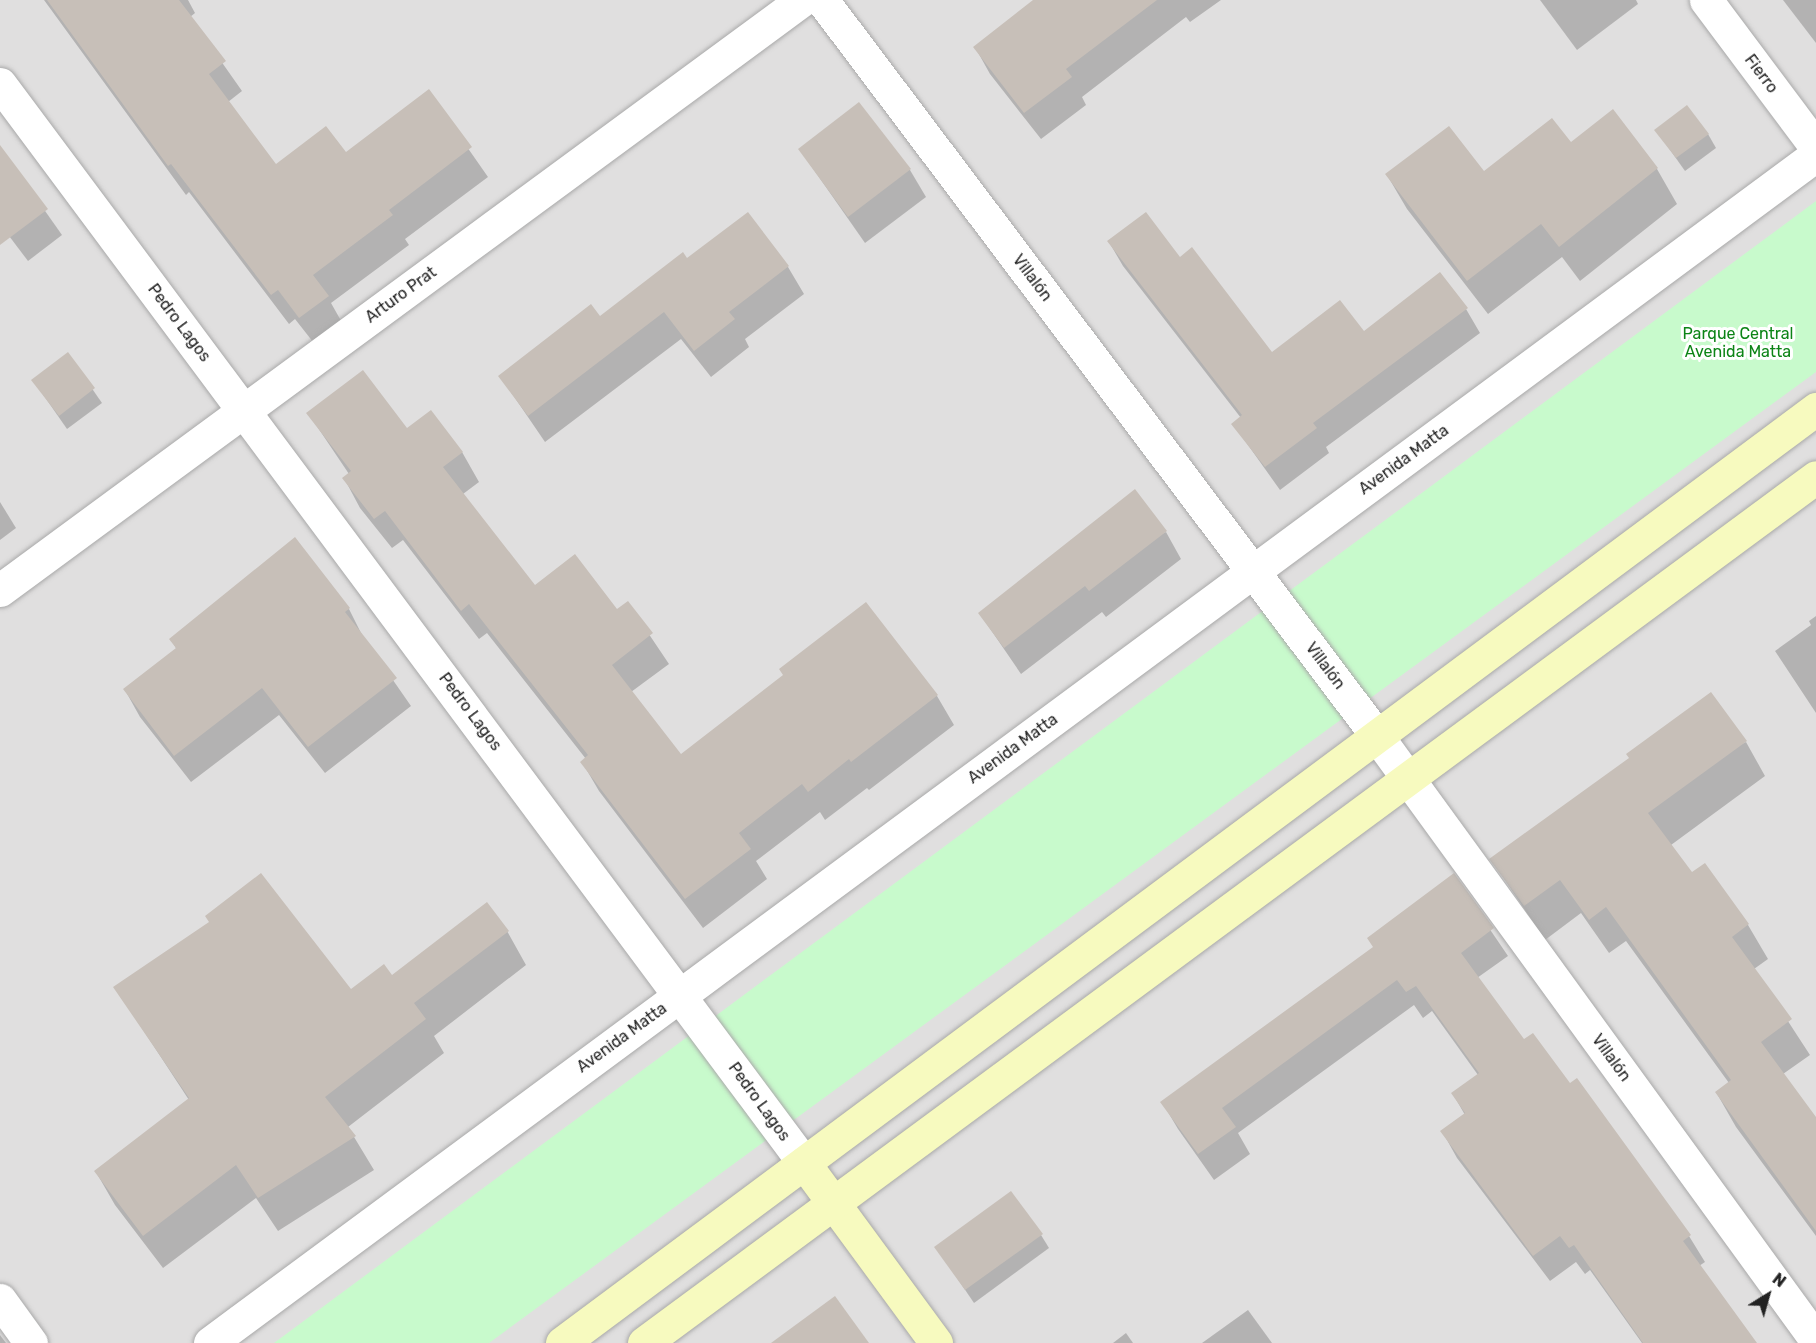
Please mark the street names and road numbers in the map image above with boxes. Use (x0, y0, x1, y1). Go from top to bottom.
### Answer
street label: Fierro (1740, 51, 1782, 97)
street label: Villalón (1008, 251, 1056, 305)
street label: Arturo Prat (362, 263, 440, 327)
street label: Pedro Lagos (144, 280, 214, 366)
street label: Avenida Matta (1355, 421, 1453, 499)
street label: Villalón (1301, 639, 1349, 693)
street label: Pedro Lagos (435, 669, 505, 755)
street label: Avenida Matta (964, 710, 1062, 788)
street label: Avenida Matta (573, 999, 671, 1077)
street label: Villalón (1587, 1031, 1635, 1085)
street label: Pedro Lagos (724, 1059, 794, 1145)

